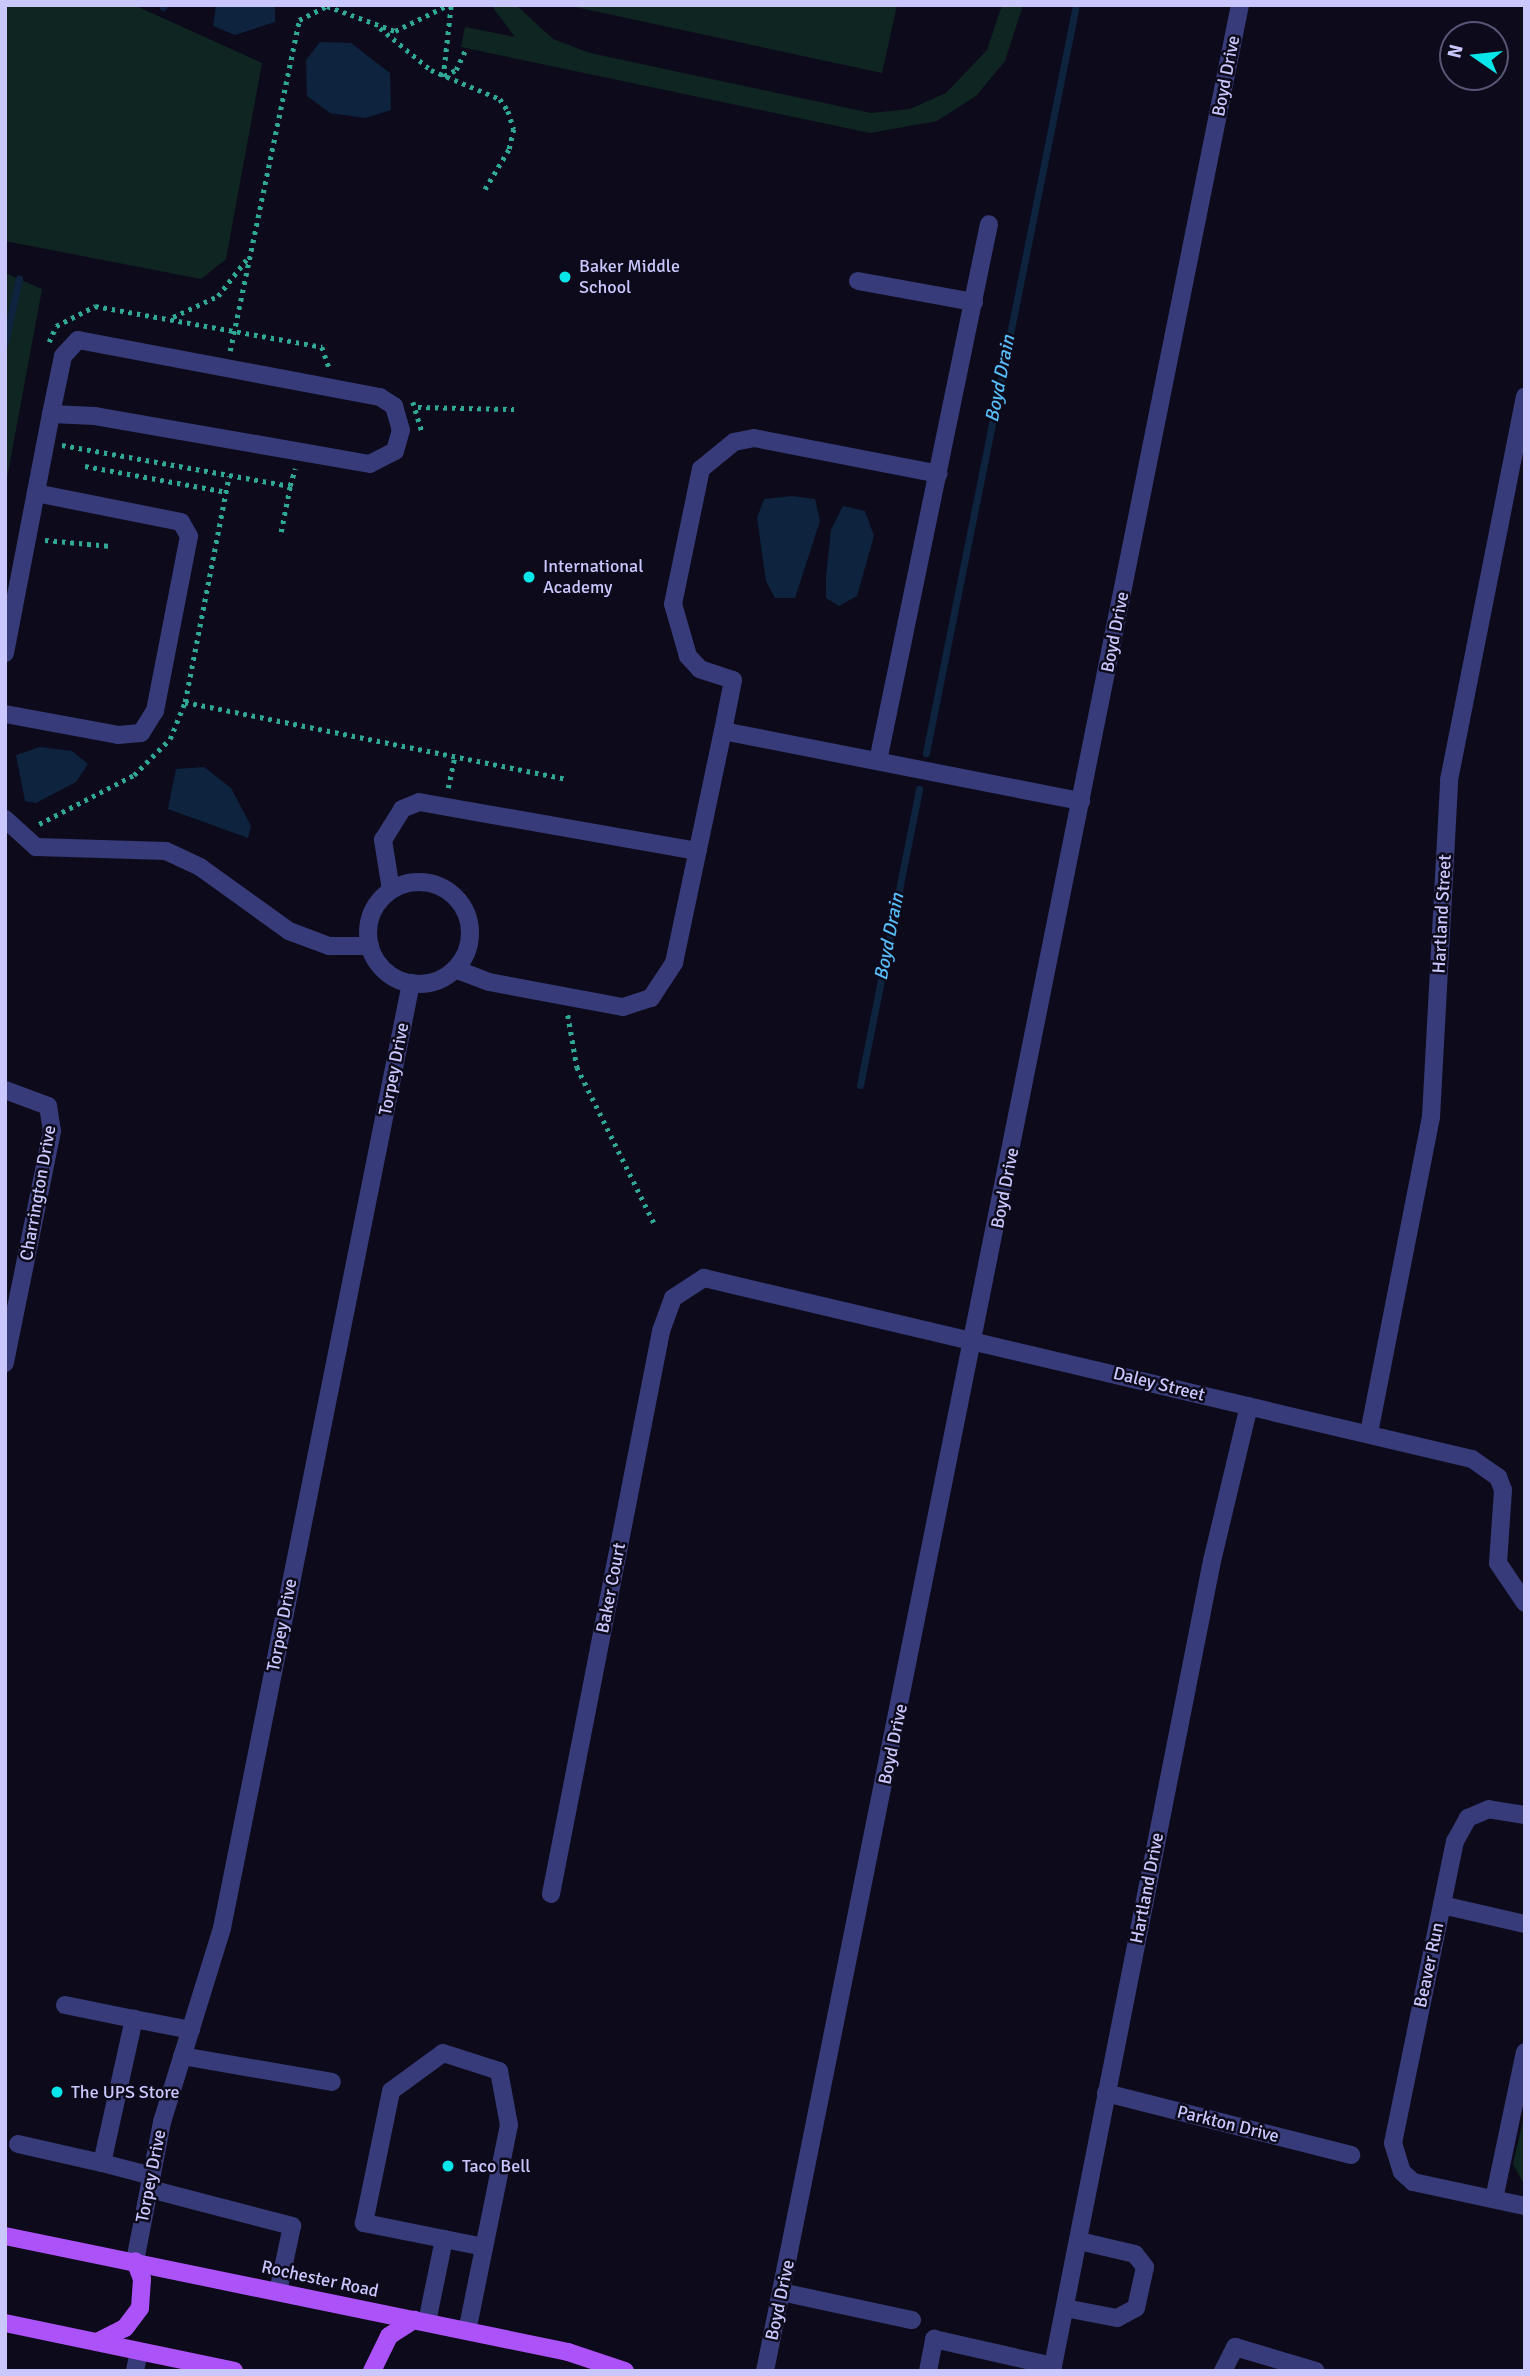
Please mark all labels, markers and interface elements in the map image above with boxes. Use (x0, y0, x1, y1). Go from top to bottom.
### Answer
north arrow (1439, 21, 1509, 91)
street label: Boyd Drive (1208, 34, 1244, 118)
text: N (1442, 42, 1469, 61)
place label: Baker Middle School (579, 256, 680, 298)
marker: Baker Middle School (557, 269, 573, 285)
water label: Boyd Drain (981, 333, 1021, 425)
place label: International Academy (543, 556, 644, 598)
marker: International Academy (521, 569, 537, 585)
street label: Boyd Drive (1097, 590, 1133, 674)
street label: Hartland Street (1428, 854, 1456, 974)
water label: Boyd Drain (870, 891, 910, 983)
street label: Torpey Drive (374, 1021, 414, 1117)
street label: Charrington Drive (15, 1124, 61, 1262)
street label: Boyd Drive (987, 1146, 1023, 1230)
street label: Daley Street (1111, 1362, 1207, 1406)
street label: Baker Court (592, 1541, 630, 1635)
street label: Torpey Drive (262, 1577, 302, 1673)
street label: Boyd Drive (874, 1702, 912, 1786)
street label: Hartland Drive (1126, 1831, 1168, 1945)
street label: Beaver Run (1409, 1921, 1449, 2009)
place label: The UPS Store (71, 2081, 180, 2103)
marker: The UPS Store (49, 2084, 65, 2100)
street label: Parkton Drive (1175, 2101, 1281, 2147)
street label: Torpey Drive (131, 2128, 171, 2224)
place label: Taco Bell (462, 2155, 531, 2177)
marker: Taco Bell (440, 2158, 456, 2174)
street label: Rochester Road (259, 2256, 381, 2302)
street label: Boyd Drive (761, 2258, 799, 2342)

